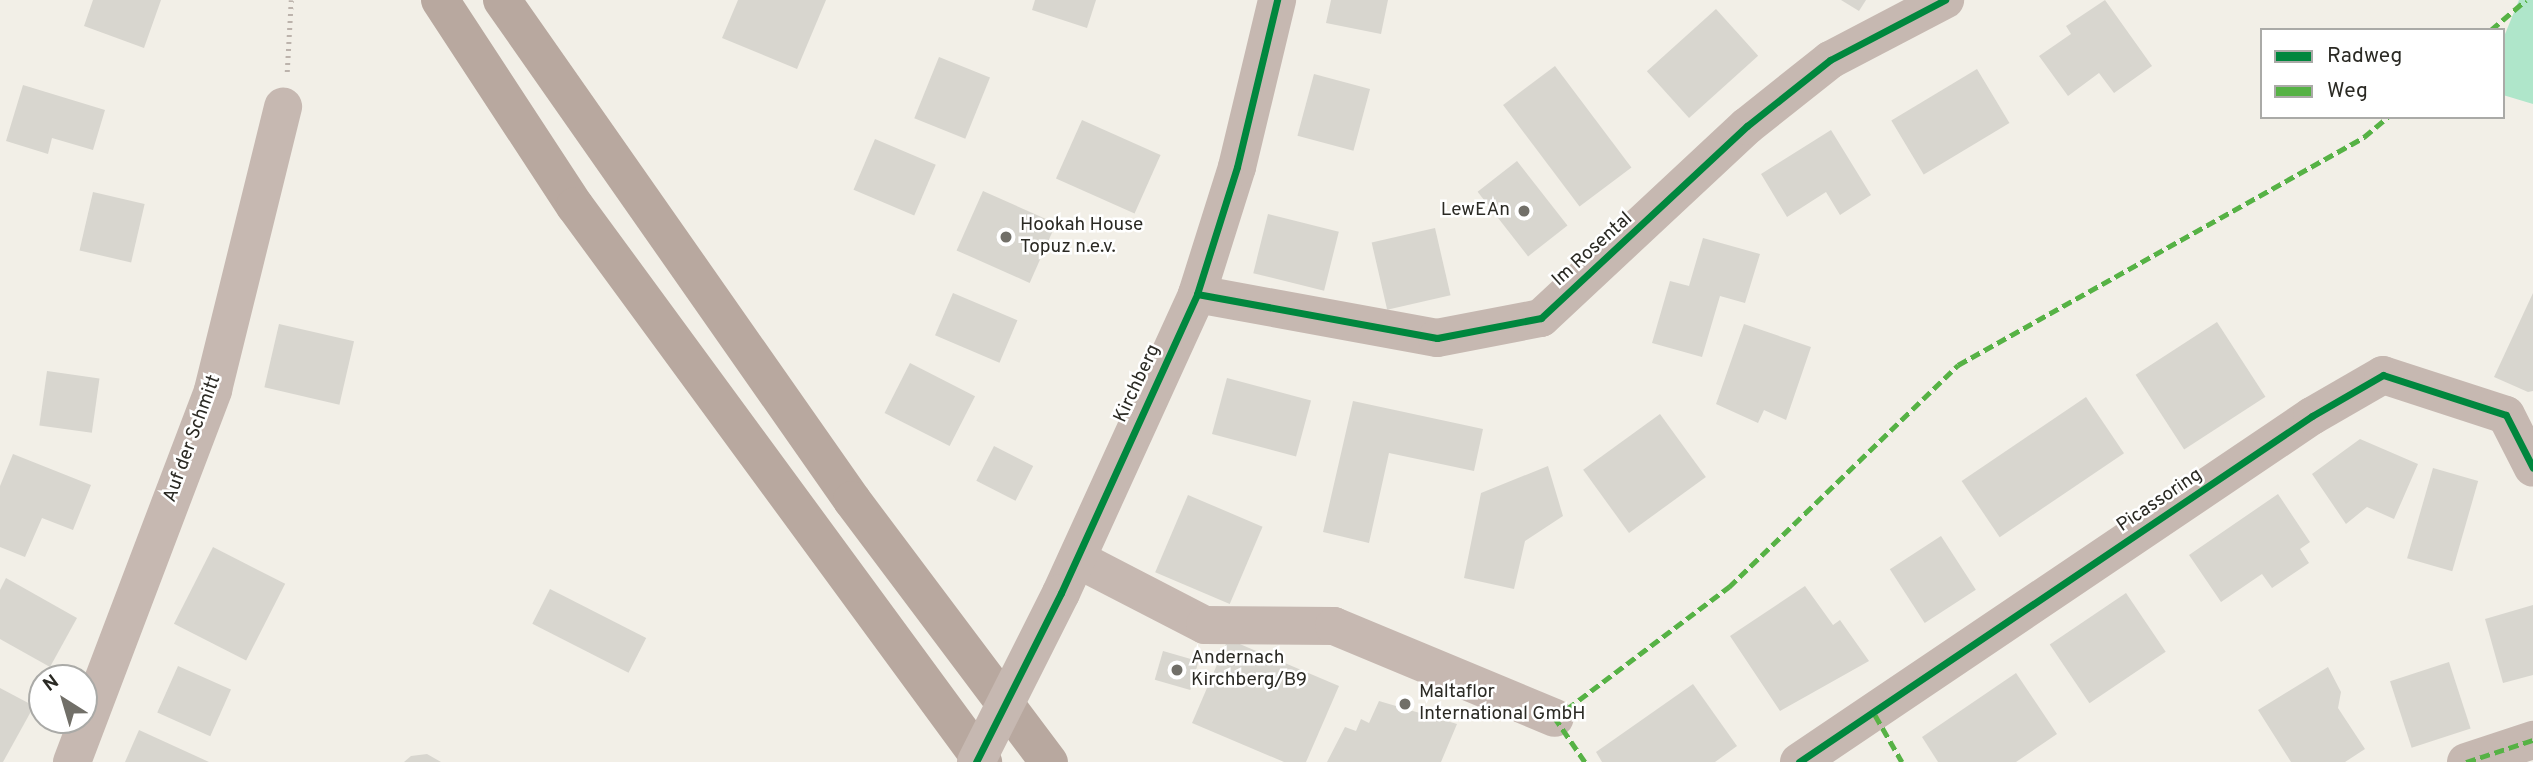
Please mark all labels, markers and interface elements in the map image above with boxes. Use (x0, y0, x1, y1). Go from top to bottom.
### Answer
legend (2260, 28, 2505, 119)
text: Radweg (2327, 43, 2402, 70)
text: Weg (2327, 78, 2368, 105)
place label: LewEAn (1441, 200, 1510, 222)
marker: LewEAn (1516, 203, 1532, 219)
street label: Im Rosental (1548, 208, 1638, 292)
place label: Hookah House Topuz n.e.v. (1020, 215, 1143, 259)
marker: Hookah House Topuz n.e.v. (998, 229, 1014, 245)
street label: Kirchberg (1110, 341, 1166, 427)
street label: Auf der Schmitt (159, 372, 227, 506)
street label: Picassoring (2113, 464, 2207, 538)
place label: Andernach Kirchberg/B9 (1191, 648, 1307, 692)
marker: Andernach Kirchberg/B9 (1169, 662, 1185, 678)
north arrow (28, 664, 98, 734)
text: N (39, 670, 64, 698)
place label: Maltaflor International GmbH (1419, 682, 1585, 726)
marker: Maltaflor International GmbH (1397, 696, 1413, 712)

